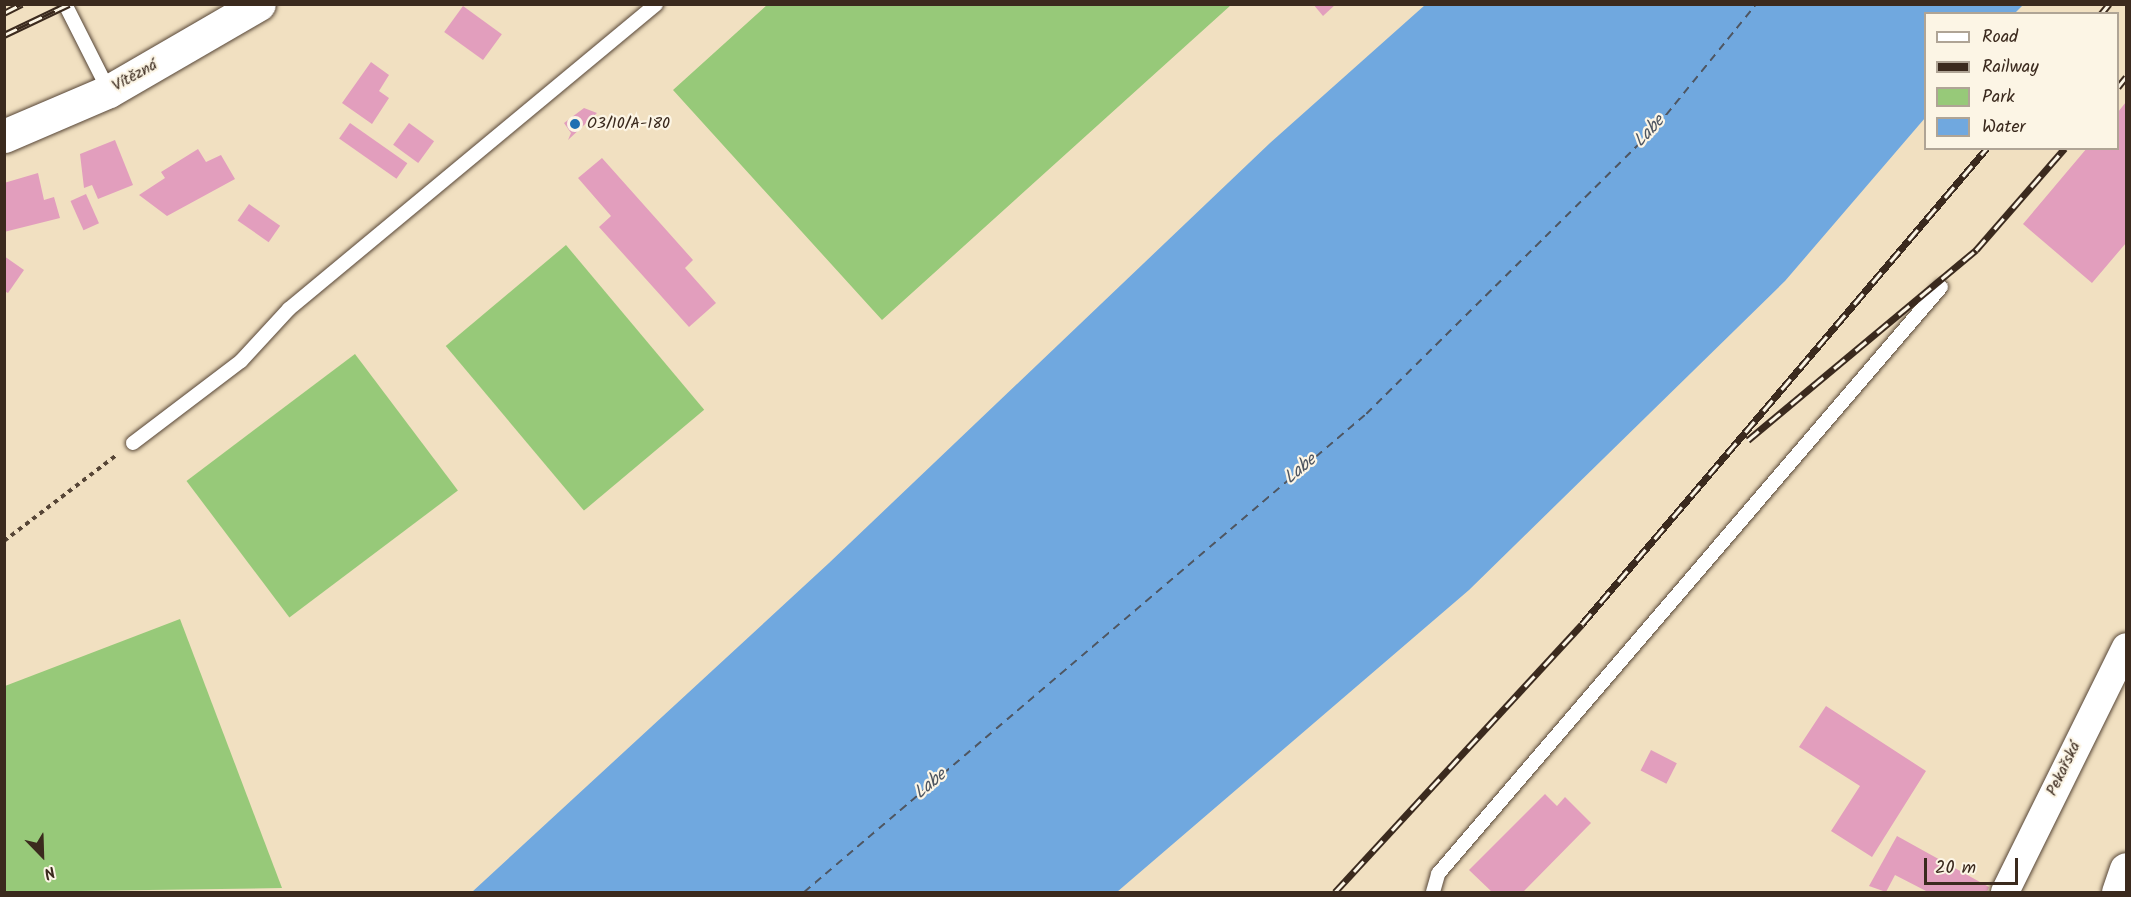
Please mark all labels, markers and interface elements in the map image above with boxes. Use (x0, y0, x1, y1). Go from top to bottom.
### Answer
legend (1924, 12, 2119, 150)
text: Road (1982, 23, 2018, 52)
text: Railway (1982, 53, 2039, 82)
street label: Vítězná (109, 56, 161, 96)
text: Park (1982, 83, 2015, 112)
water label: Labe (1630, 112, 1670, 152)
text: Water (1982, 113, 2026, 142)
place label: O3/10/A-180 (587, 114, 670, 134)
marker: O3/10/A-180 (568, 117, 582, 131)
water label: Labe (1280, 450, 1322, 490)
street label: Pekařská (2043, 739, 2085, 799)
water label: Labe (910, 765, 952, 805)
north arrow (12, 825, 72, 885)
scale bar (1927, 846, 2022, 884)
text: 20 m (1935, 854, 1976, 883)
text: N (40, 859, 59, 886)

